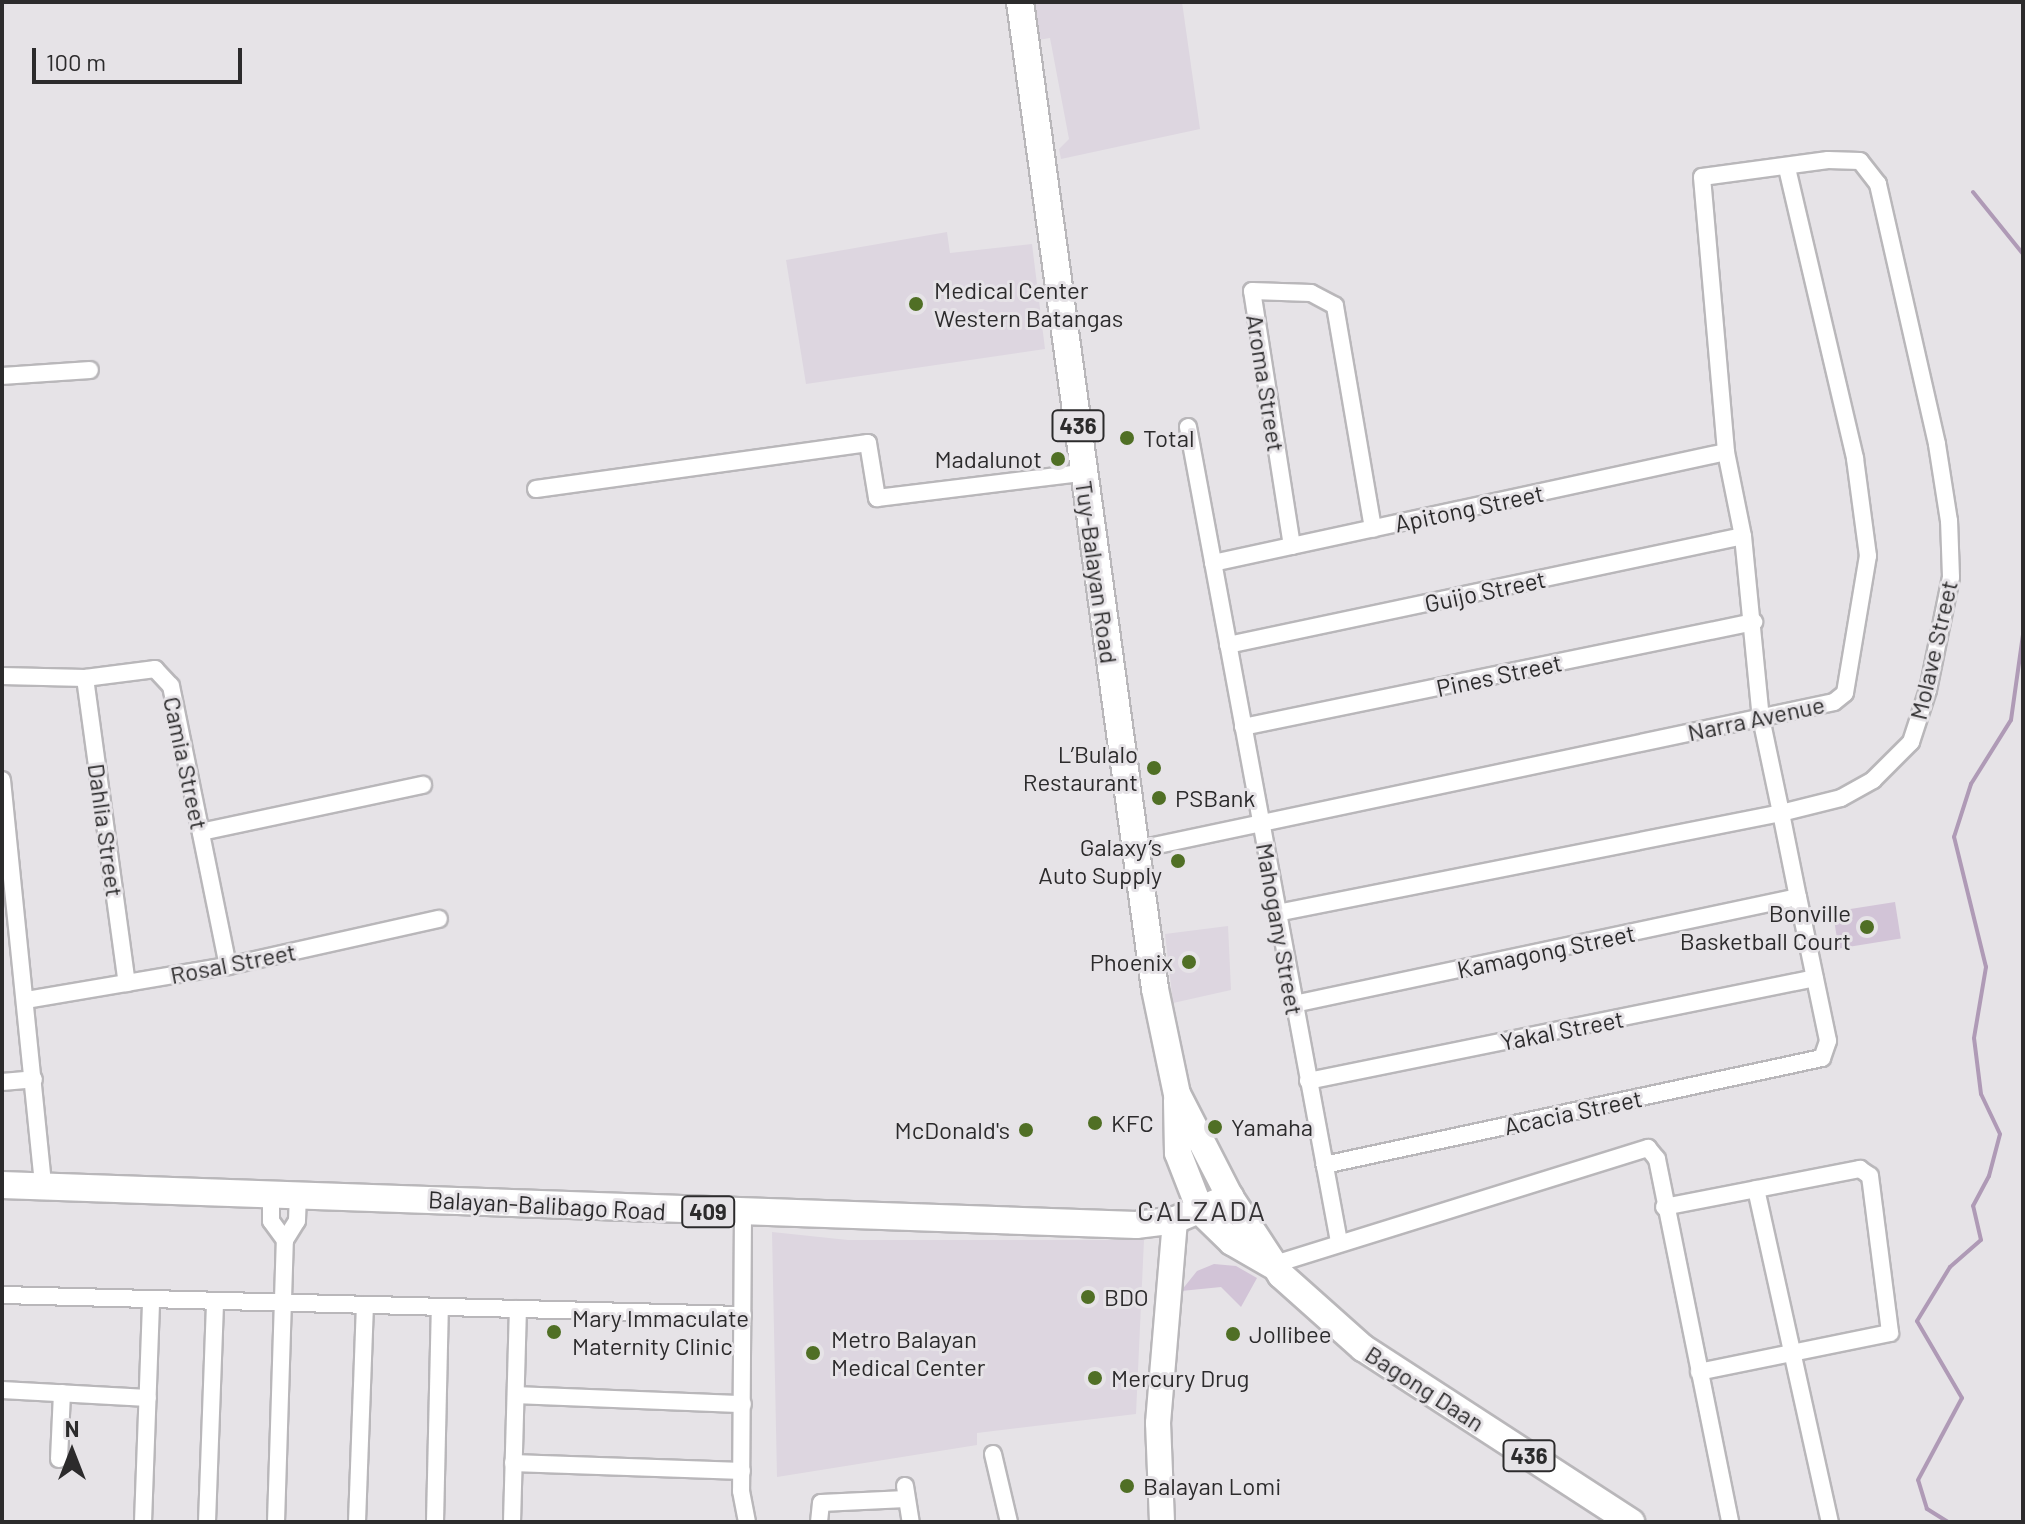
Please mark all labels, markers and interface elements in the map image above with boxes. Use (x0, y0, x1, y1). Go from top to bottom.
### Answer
scale bar (36, 32, 246, 82)
text: 100 m (46, 47, 106, 76)
place label: Medical Center Western Batangas (934, 276, 1123, 332)
marker: Medical Center Western Batangas (905, 293, 927, 315)
street label: Aroma Street (1241, 312, 1291, 454)
road number: 436 (1050, 408, 1106, 444)
place label: Total (1143, 424, 1194, 452)
marker: Total (1118, 429, 1136, 447)
place label: Madalunot (934, 445, 1042, 473)
marker: Madalunot (1049, 450, 1067, 468)
street label: Apitong Street (1392, 478, 1546, 538)
street label: Tuy-Balayan Road (1070, 479, 1124, 665)
street label: Guijo Street (1422, 564, 1548, 618)
street label: Molave Street (1903, 578, 1963, 722)
street label: Pines Street (1434, 648, 1564, 702)
street label: Narra Avenue (1685, 689, 1827, 747)
street label: Camia Street (158, 694, 214, 832)
place label: L’Bulalo Restaurant (1023, 740, 1138, 796)
marker: L’Bulalo Restaurant (1145, 759, 1163, 777)
street label: Dahlia Street (82, 762, 130, 898)
place label: PSBank (1175, 784, 1255, 812)
marker: PSBank (1150, 789, 1168, 807)
place label: Galaxy’s Auto Supply (1038, 833, 1162, 889)
street label: Mahogany Street (1251, 841, 1309, 1017)
marker: Galaxy’s Auto Supply (1169, 852, 1187, 870)
place label: Bonville Basketball Court (1680, 899, 1851, 955)
street label: Kamagong Street (1454, 918, 1638, 984)
marker: Bonville Basketball Court (1858, 918, 1876, 936)
street label: Rosal Street (168, 937, 298, 989)
place label: Phoenix (1090, 948, 1173, 976)
marker: Phoenix (1180, 953, 1198, 971)
street label: Yakal Street (1498, 1004, 1626, 1056)
street label: Acacia Street (1501, 1083, 1645, 1141)
place label: KFC (1111, 1109, 1154, 1137)
place label: Yamaha (1231, 1113, 1313, 1141)
marker: KFC (1086, 1114, 1104, 1132)
place label: McDonald's (895, 1116, 1010, 1144)
marker: Yamaha (1206, 1118, 1224, 1136)
marker: McDonald's (1017, 1121, 1035, 1139)
street label: Balayan-Balibago Road (427, 1184, 667, 1226)
district label: CALZADA (1137, 1193, 1267, 1227)
road number: 409 (680, 1194, 736, 1230)
place label: BDO (1104, 1283, 1149, 1311)
marker: BDO (1079, 1288, 1097, 1306)
place label: Mary Immaculate Maternity Clinic (572, 1304, 749, 1360)
place label: Jollibee (1249, 1320, 1332, 1348)
marker: Mary Immaculate Maternity Clinic (543, 1321, 565, 1343)
place label: Metro Balayan Medical Center (831, 1325, 985, 1381)
marker: Jollibee (1224, 1325, 1242, 1343)
street label: Bagong Daan (1360, 1339, 1490, 1437)
marker: Metro Balayan Medical Center (802, 1342, 824, 1364)
place label: Mercury Drug (1111, 1364, 1249, 1392)
marker: Mercury Drug (1086, 1369, 1104, 1387)
north arrow (32, 1412, 112, 1492)
text: N (65, 1415, 79, 1441)
road number: 436 (1501, 1438, 1557, 1474)
place label: Balayan Lomi (1143, 1472, 1281, 1500)
marker: Balayan Lomi (1118, 1477, 1136, 1495)

